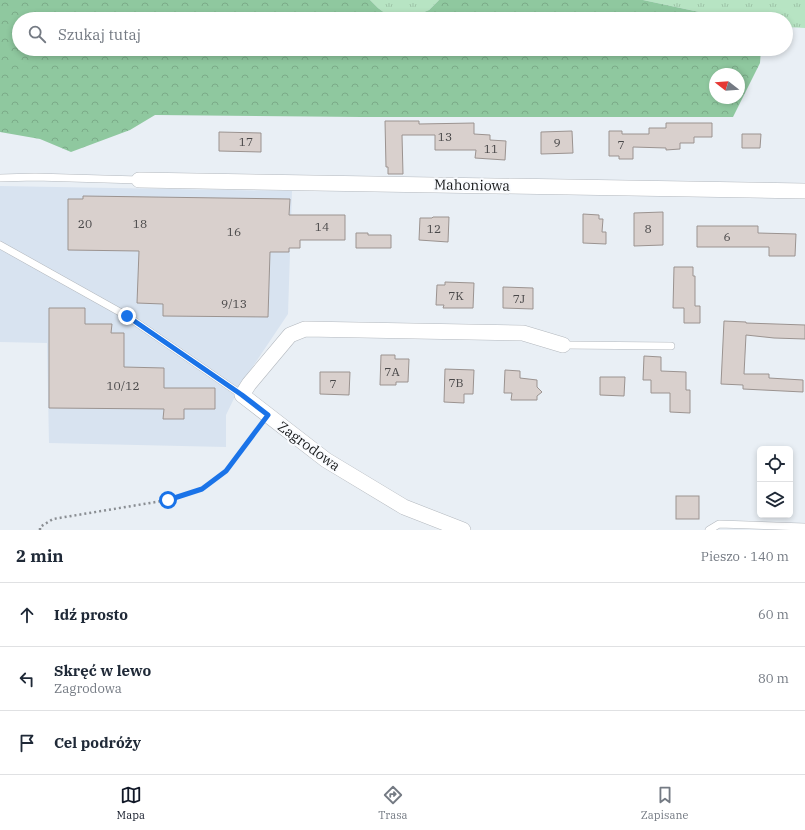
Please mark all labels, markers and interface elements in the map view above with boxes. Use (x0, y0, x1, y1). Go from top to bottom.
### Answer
search box (12, 12, 793, 56)
icon: search (26, 23, 48, 45)
text: Szukaj tutaj (58, 25, 141, 44)
north arrow (709, 68, 745, 104)
house number: 13 (438, 129, 452, 144)
house number: 17 (239, 134, 253, 149)
house number: 9 (553, 135, 561, 150)
house number: 7 (617, 137, 625, 152)
house number: 11 (484, 141, 498, 156)
street label: Mahoniowa (434, 175, 511, 195)
house number: 20 (78, 216, 92, 231)
house number: 18 (133, 216, 147, 231)
house number: 14 (315, 219, 329, 234)
house number: 12 (427, 221, 441, 236)
house number: 8 (644, 221, 652, 236)
house number: 16 (227, 224, 241, 239)
house number: 6 (723, 229, 731, 244)
house number: 7K (448, 288, 464, 303)
house number: 7J (513, 291, 525, 306)
house number: 9/13 (221, 296, 247, 311)
route end (118, 307, 136, 325)
house number: 7A (384, 364, 400, 379)
house number: 7B (448, 375, 464, 390)
house number: 7 (329, 376, 337, 391)
house number: 10/12 (106, 378, 140, 393)
street label: Zagrodowa (274, 417, 344, 475)
map controls (757, 446, 793, 518)
button: locate (757, 446, 793, 482)
button: layers (757, 482, 793, 518)
route start (159, 491, 177, 509)
text: 2 min (16, 545, 64, 567)
text: Pieszo · 140 m (701, 548, 789, 565)
icon: ahead (16, 604, 38, 626)
text: Idź prosto (54, 605, 128, 624)
text: 60 m (758, 606, 789, 623)
text: Skręć w lewo (54, 661, 151, 680)
icon: left (16, 668, 38, 690)
text: 80 m (758, 670, 789, 687)
text: Zagrodowa (54, 680, 122, 697)
icon: arrive (16, 732, 38, 754)
text: Cel podróży (54, 733, 141, 752)
tab: Mapa (117, 784, 145, 822)
tab: Trasa (378, 784, 408, 822)
tab: Zapisane (641, 784, 688, 822)

